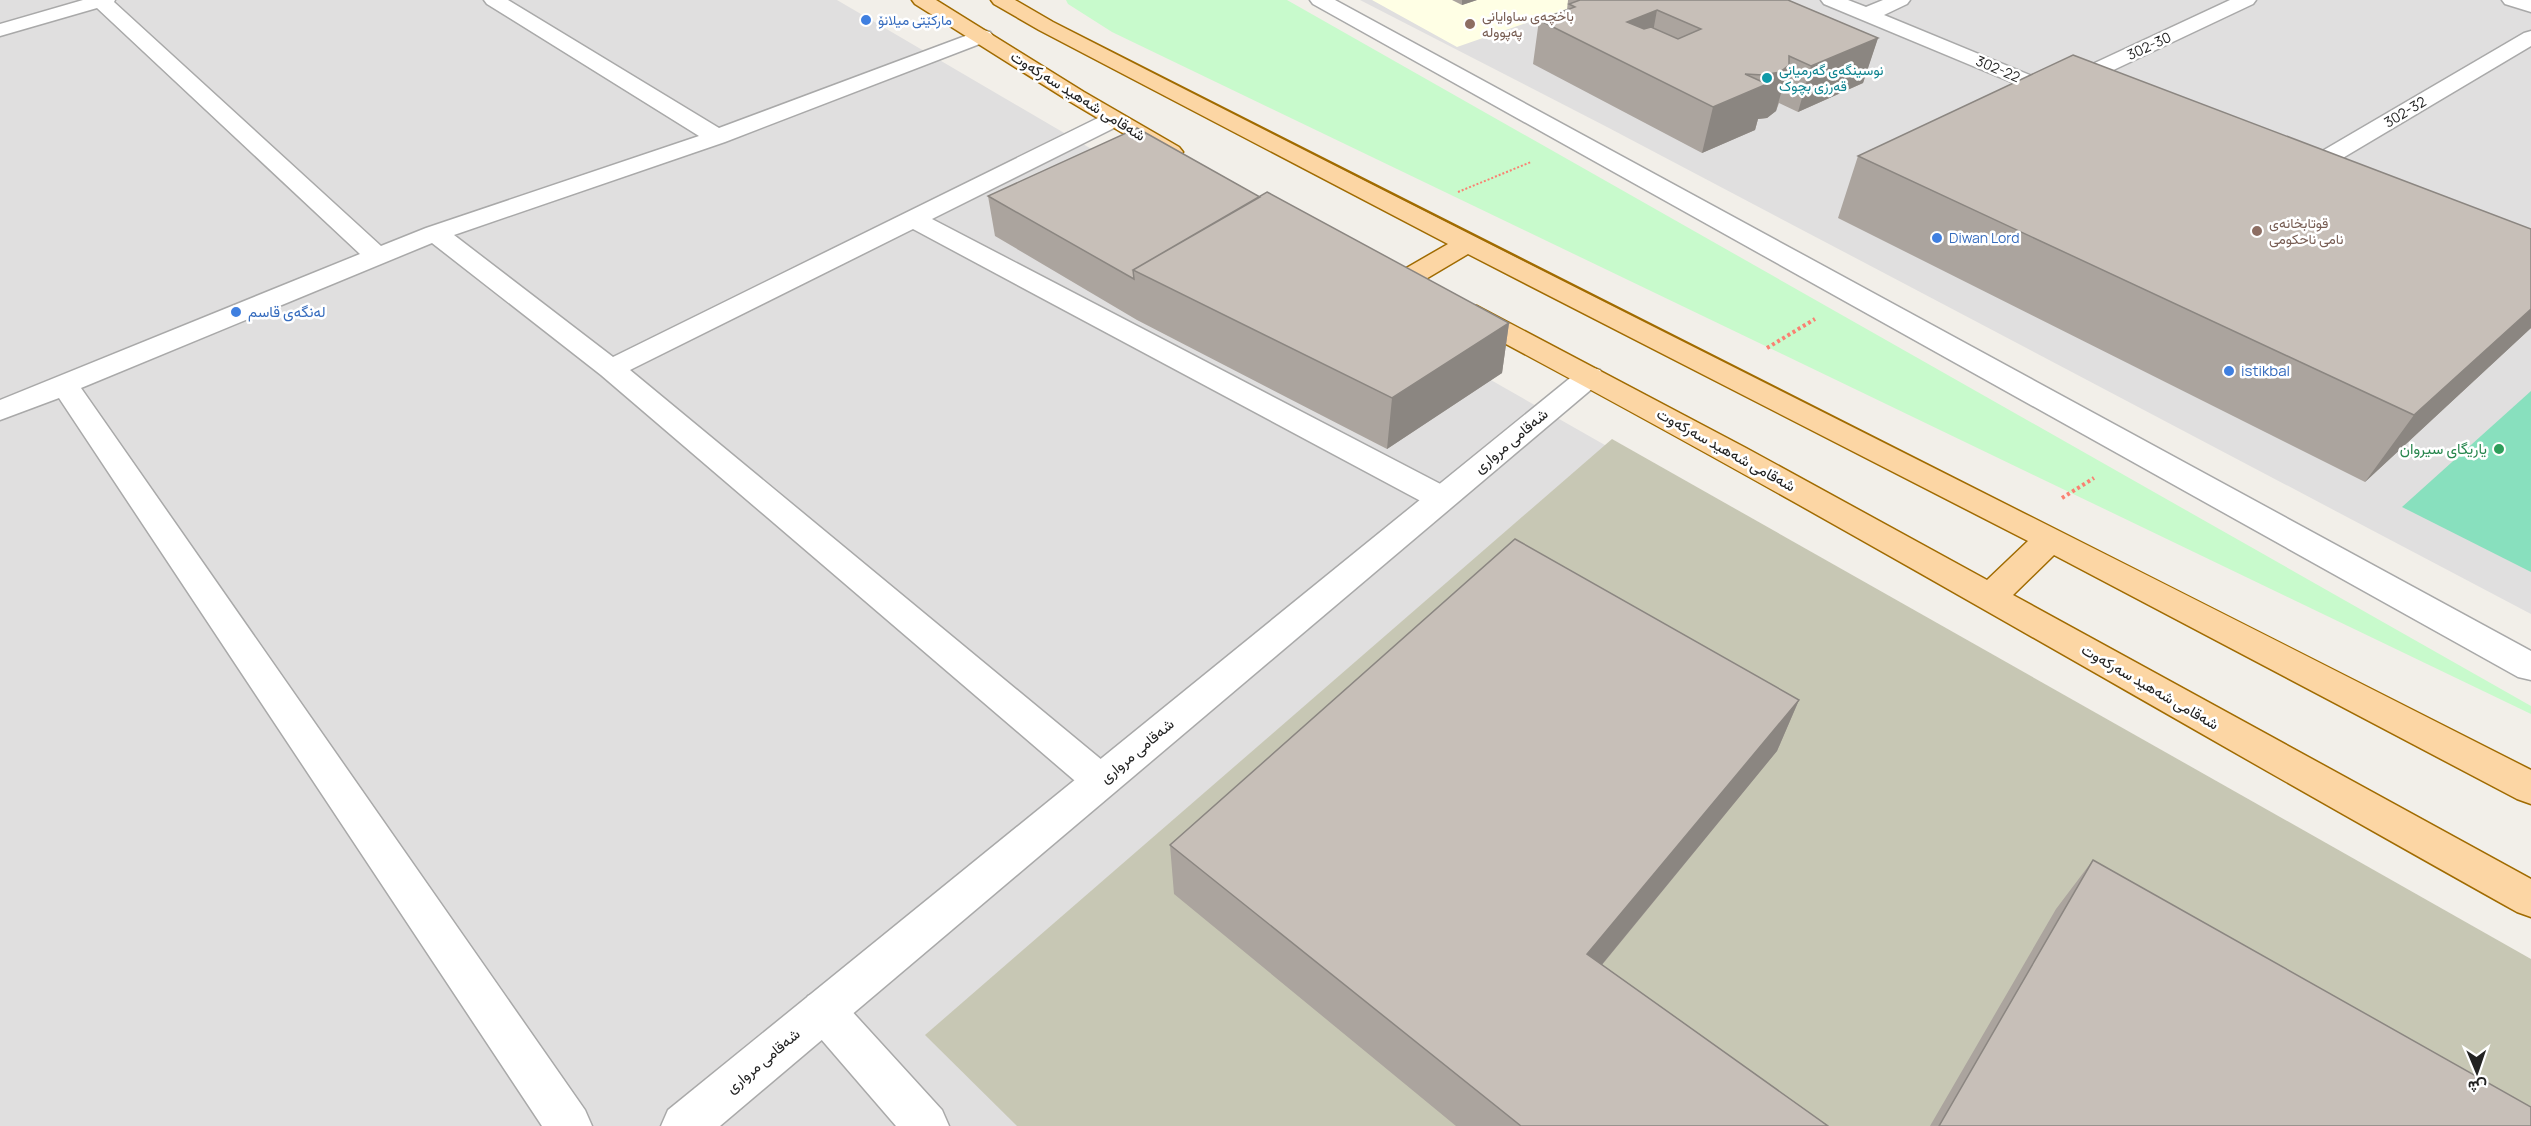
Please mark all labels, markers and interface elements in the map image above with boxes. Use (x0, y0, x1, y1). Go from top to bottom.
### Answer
place label: باخچەی ساوایانی پەپوولە (1482, 6, 1574, 42)
place label: مارکێتی میلانۆ (878, 10, 952, 29)
marker: مارکێتی میلانۆ (859, 13, 873, 27)
marker: باخچەی ساوایانی پەپوولە (1463, 17, 1477, 31)
street label: 302-30 (2124, 27, 2174, 64)
street label: شەقامی شەهید سەرکەوت (1007, 45, 1150, 146)
street label: 302-22 (1973, 51, 2023, 86)
place label: نوسینگەی گەرمیانی قەرزی بچوک (1779, 60, 1884, 96)
marker: نوسینگەی گەرمیانی قەرزی بچوک (1760, 71, 1774, 85)
street label: 302-32 (2380, 92, 2429, 132)
place label: قوتابخانەی نامی ناحکومی (2269, 213, 2344, 248)
marker: قوتابخانەی نامی ناحکومی (2250, 224, 2264, 238)
place label: Diwan Lord (1949, 228, 2020, 247)
marker: Diwan Lord (1930, 231, 1944, 245)
place label: لەنگەی قاسم (248, 301, 326, 322)
marker: لەنگەی قاسم (229, 305, 243, 319)
place label: istikbal (2241, 360, 2290, 381)
marker: istikbal (2222, 364, 2236, 378)
street label: شەقامی مرواری (1469, 403, 1552, 478)
street label: شەقامی شەهید سەرکەوت (1653, 403, 1799, 497)
place label: یاریگای سیروان (2400, 438, 2487, 459)
marker: یاریگای سیروان (2492, 442, 2506, 456)
street label: شەقامی شەهید سەرکەوت (2078, 639, 2223, 735)
street label: شەقامی مرواری (1095, 713, 1178, 788)
street label: شەقامی مرواری (721, 1023, 804, 1098)
north arrow (2447, 1042, 2507, 1102)
text: ش (2468, 1076, 2488, 1098)

